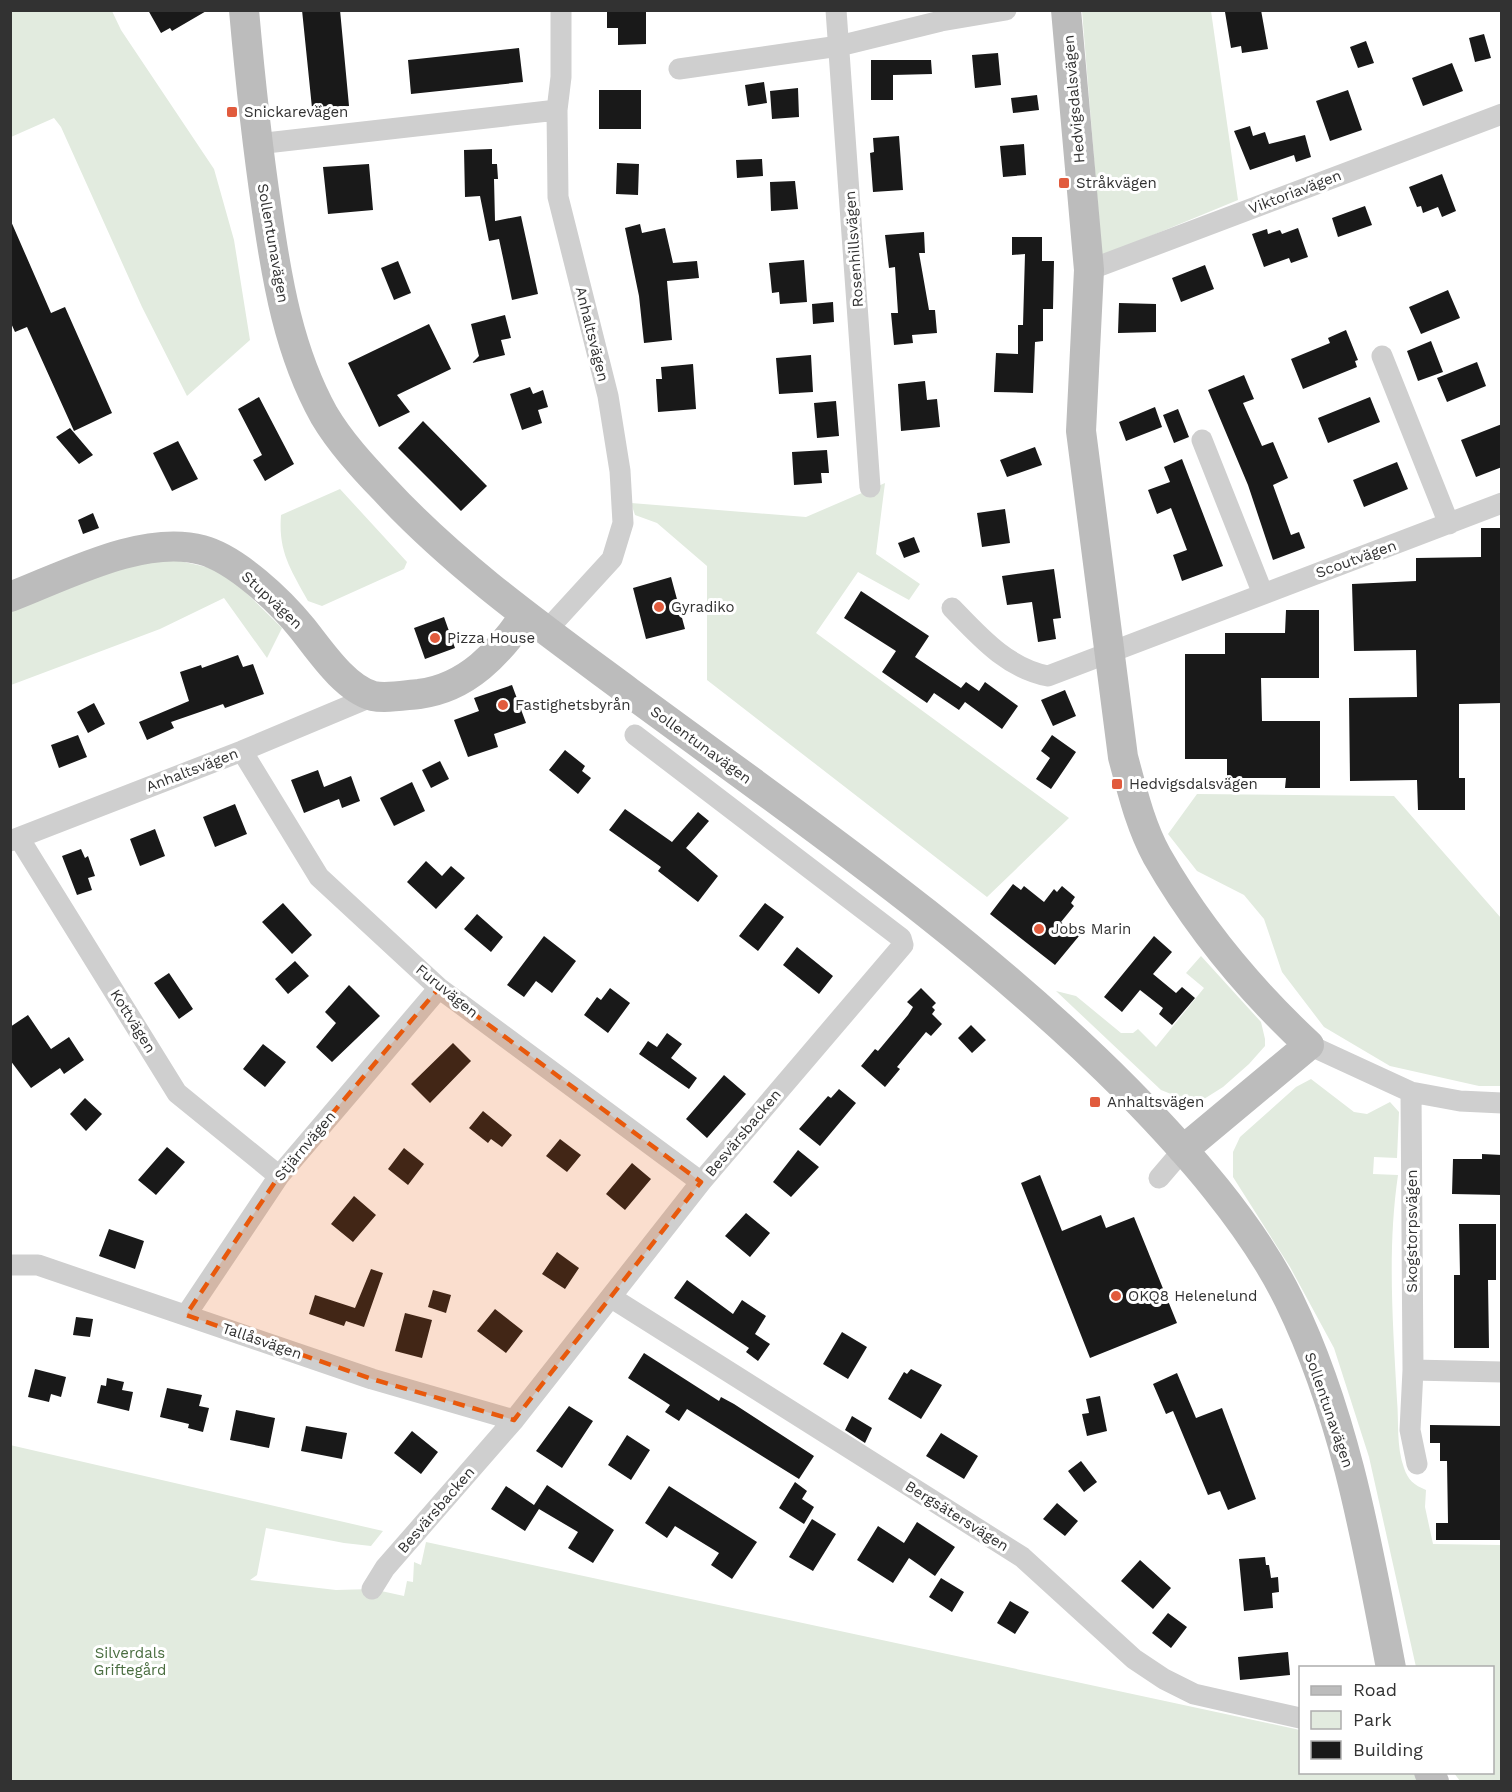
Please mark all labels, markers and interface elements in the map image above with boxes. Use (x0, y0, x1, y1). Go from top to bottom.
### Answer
street label: Hedvigsdalsvägen (1059, 34, 1089, 164)
place label: Snickarevägen (244, 103, 348, 121)
marker: Snickarevägen (225, 105, 239, 119)
street label: Viktoriavägen (1246, 166, 1344, 218)
place label: Stråkvägen (1076, 174, 1157, 192)
marker: Stråkvägen (1057, 176, 1071, 190)
street label: Sollentunavägen (254, 182, 292, 304)
street label: Rosenhillsvägen (841, 190, 867, 308)
street label: Anhaltsvägen (572, 285, 612, 383)
street label: Scoutvägen (1313, 536, 1399, 582)
street label: Stupvägen (238, 567, 306, 633)
place label: Gyradiko (671, 598, 735, 616)
marker: Gyradiko (652, 600, 666, 614)
place label: Pizza House (447, 629, 535, 647)
marker: Pizza House (428, 631, 442, 645)
place label: Fastighetsbyrån (515, 696, 631, 714)
marker: Fastighetsbyrån (496, 698, 510, 712)
street label: Sollentunavägen (647, 702, 755, 788)
street label: Anhaltsvägen (143, 744, 241, 796)
place label: Hedvigsdalsvägen (1129, 775, 1258, 793)
marker: Hedvigsdalsvägen (1110, 777, 1124, 791)
place label: Jobs Marin (1051, 920, 1131, 938)
marker: Jobs Marin (1032, 922, 1046, 936)
street label: Furuvägen (412, 960, 482, 1022)
street label: Kottvägen (106, 986, 160, 1056)
street label: Besvärsbacken (701, 1086, 785, 1180)
place label: Anhaltsvägen (1107, 1093, 1204, 1111)
marker: Anhaltsvägen (1088, 1095, 1102, 1109)
street label: Stjärnvägen (271, 1107, 339, 1185)
street label: Skogstorpsvägen (1403, 1169, 1421, 1293)
place label: OKQ8 Helenelund (1128, 1287, 1257, 1305)
marker: OKQ8 Helenelund (1109, 1289, 1123, 1303)
street label: Tallåsvägen (220, 1319, 304, 1363)
street label: Sollentunavägen (1301, 1350, 1357, 1470)
street label: Besvärsbacken (394, 1463, 478, 1557)
street label: Bergsätersvägen (902, 1477, 1012, 1555)
park label: Silverdals Griftegård (94, 1644, 166, 1679)
legend (1299, 1666, 1494, 1774)
text: Road (1353, 1679, 1397, 1700)
text: Park (1353, 1709, 1392, 1730)
text: Building (1353, 1739, 1423, 1760)

